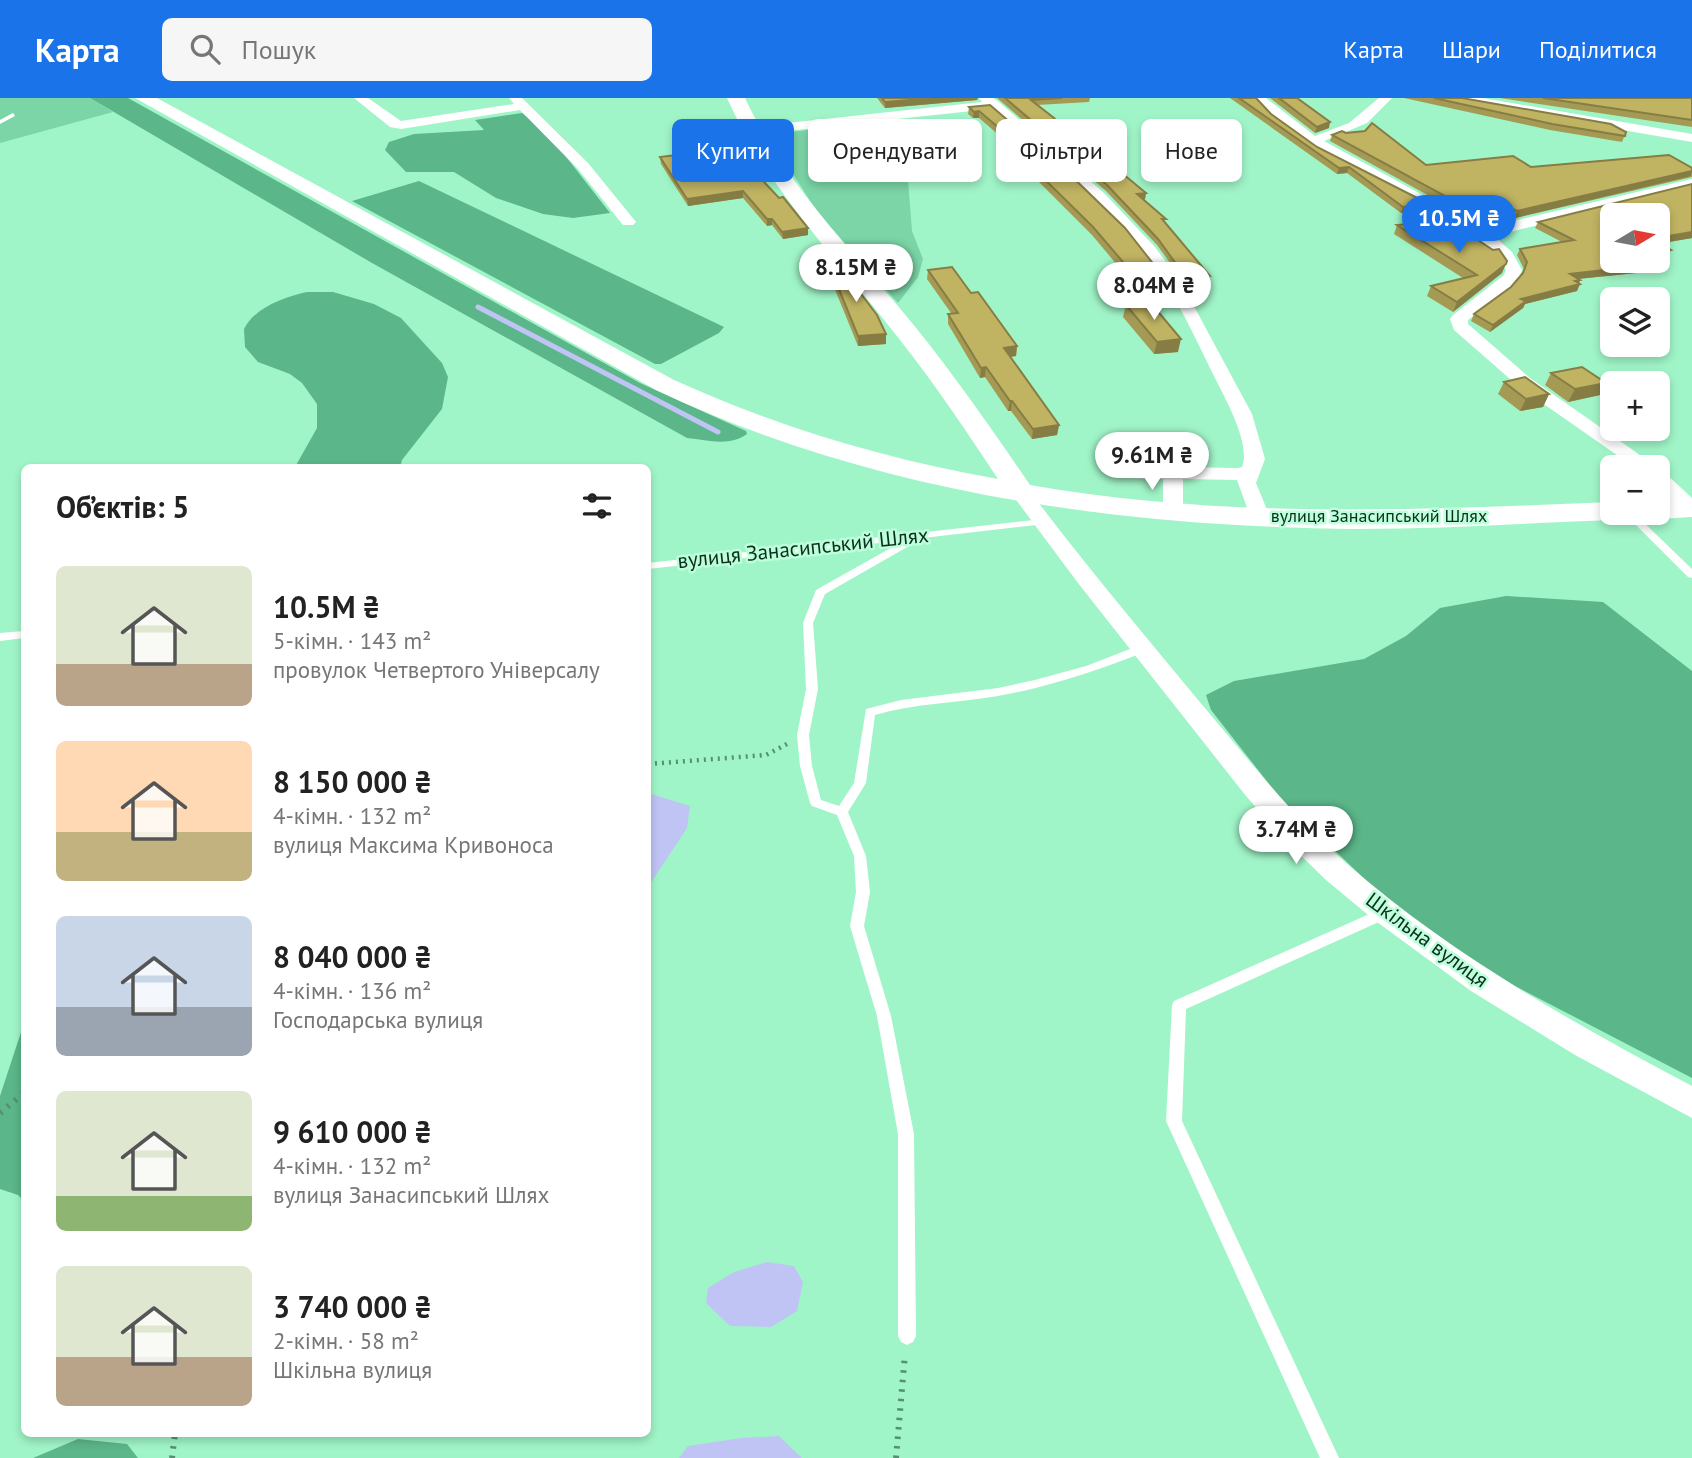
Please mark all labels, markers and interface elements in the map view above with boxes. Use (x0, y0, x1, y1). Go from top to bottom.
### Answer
search box (162, 18, 652, 81)
text: Карта (35, 28, 120, 71)
icon: search (186, 30, 224, 68)
text: Пошук (242, 33, 316, 66)
text: Карта (1343, 34, 1404, 65)
text: Шари (1442, 34, 1501, 65)
text: Поділитися (1539, 34, 1657, 65)
chip: Купити (672, 119, 794, 182)
chip: Орендувати (808, 119, 982, 182)
chip: Фільтри (996, 119, 1127, 182)
chip: Нове (1141, 119, 1242, 182)
pin: 10.5M ₴ (1394, 195, 1524, 255)
text: 10.5M ₴ (1418, 203, 1500, 232)
north arrow (1600, 203, 1670, 273)
map controls (1600, 203, 1670, 525)
pin: 8.15M ₴ (791, 244, 921, 304)
text: 8.15M ₴ (815, 252, 897, 281)
pin: 8.04M ₴ (1089, 262, 1219, 322)
text: 8.04M ₴ (1113, 270, 1195, 299)
button: layers (1600, 287, 1670, 357)
button: + (1600, 371, 1670, 441)
pin: 9.61M ₴ (1087, 432, 1217, 492)
text: 9.61M ₴ (1111, 440, 1193, 469)
button: − (1600, 455, 1670, 525)
text: Об’єктів: 5 (56, 487, 189, 526)
icon: filters (578, 487, 616, 525)
street label: вулиця Занасипський Шлях (1271, 504, 1487, 527)
street label: вулиця Занасипський Шлях (676, 521, 930, 574)
text: 10.5M ₴ (273, 587, 380, 626)
icon: home (112, 594, 196, 678)
text: 5-кімн. · 143 m² (273, 626, 431, 655)
text: провулок Четвертого Універсалу (273, 655, 600, 684)
text: 8 150 000 ₴ (273, 762, 432, 801)
icon: home (112, 769, 196, 853)
text: 4-кімн. · 132 m² (273, 801, 431, 830)
pin: 3.74M ₴ (1231, 806, 1361, 866)
text: 3.74M ₴ (1255, 814, 1337, 843)
text: вулиця Максима Кривоноса (273, 830, 554, 859)
street label: Шкільна вулиця (1361, 886, 1494, 993)
text: 8 040 000 ₴ (273, 937, 432, 976)
icon: home (112, 944, 196, 1028)
text: 4-кімн. · 136 m² (273, 976, 431, 1005)
text: Господарська вулиця (273, 1005, 483, 1034)
text: 9 610 000 ₴ (273, 1112, 432, 1151)
icon: home (112, 1119, 196, 1203)
text: 4-кімн. · 132 m² (273, 1151, 431, 1180)
text: вулиця Занасипський Шлях (273, 1180, 549, 1209)
text: 3 740 000 ₴ (273, 1287, 432, 1326)
icon: home (112, 1294, 196, 1378)
text: 2-кімн. · 58 m² (273, 1326, 419, 1355)
text: Шкільна вулиця (273, 1355, 432, 1384)

